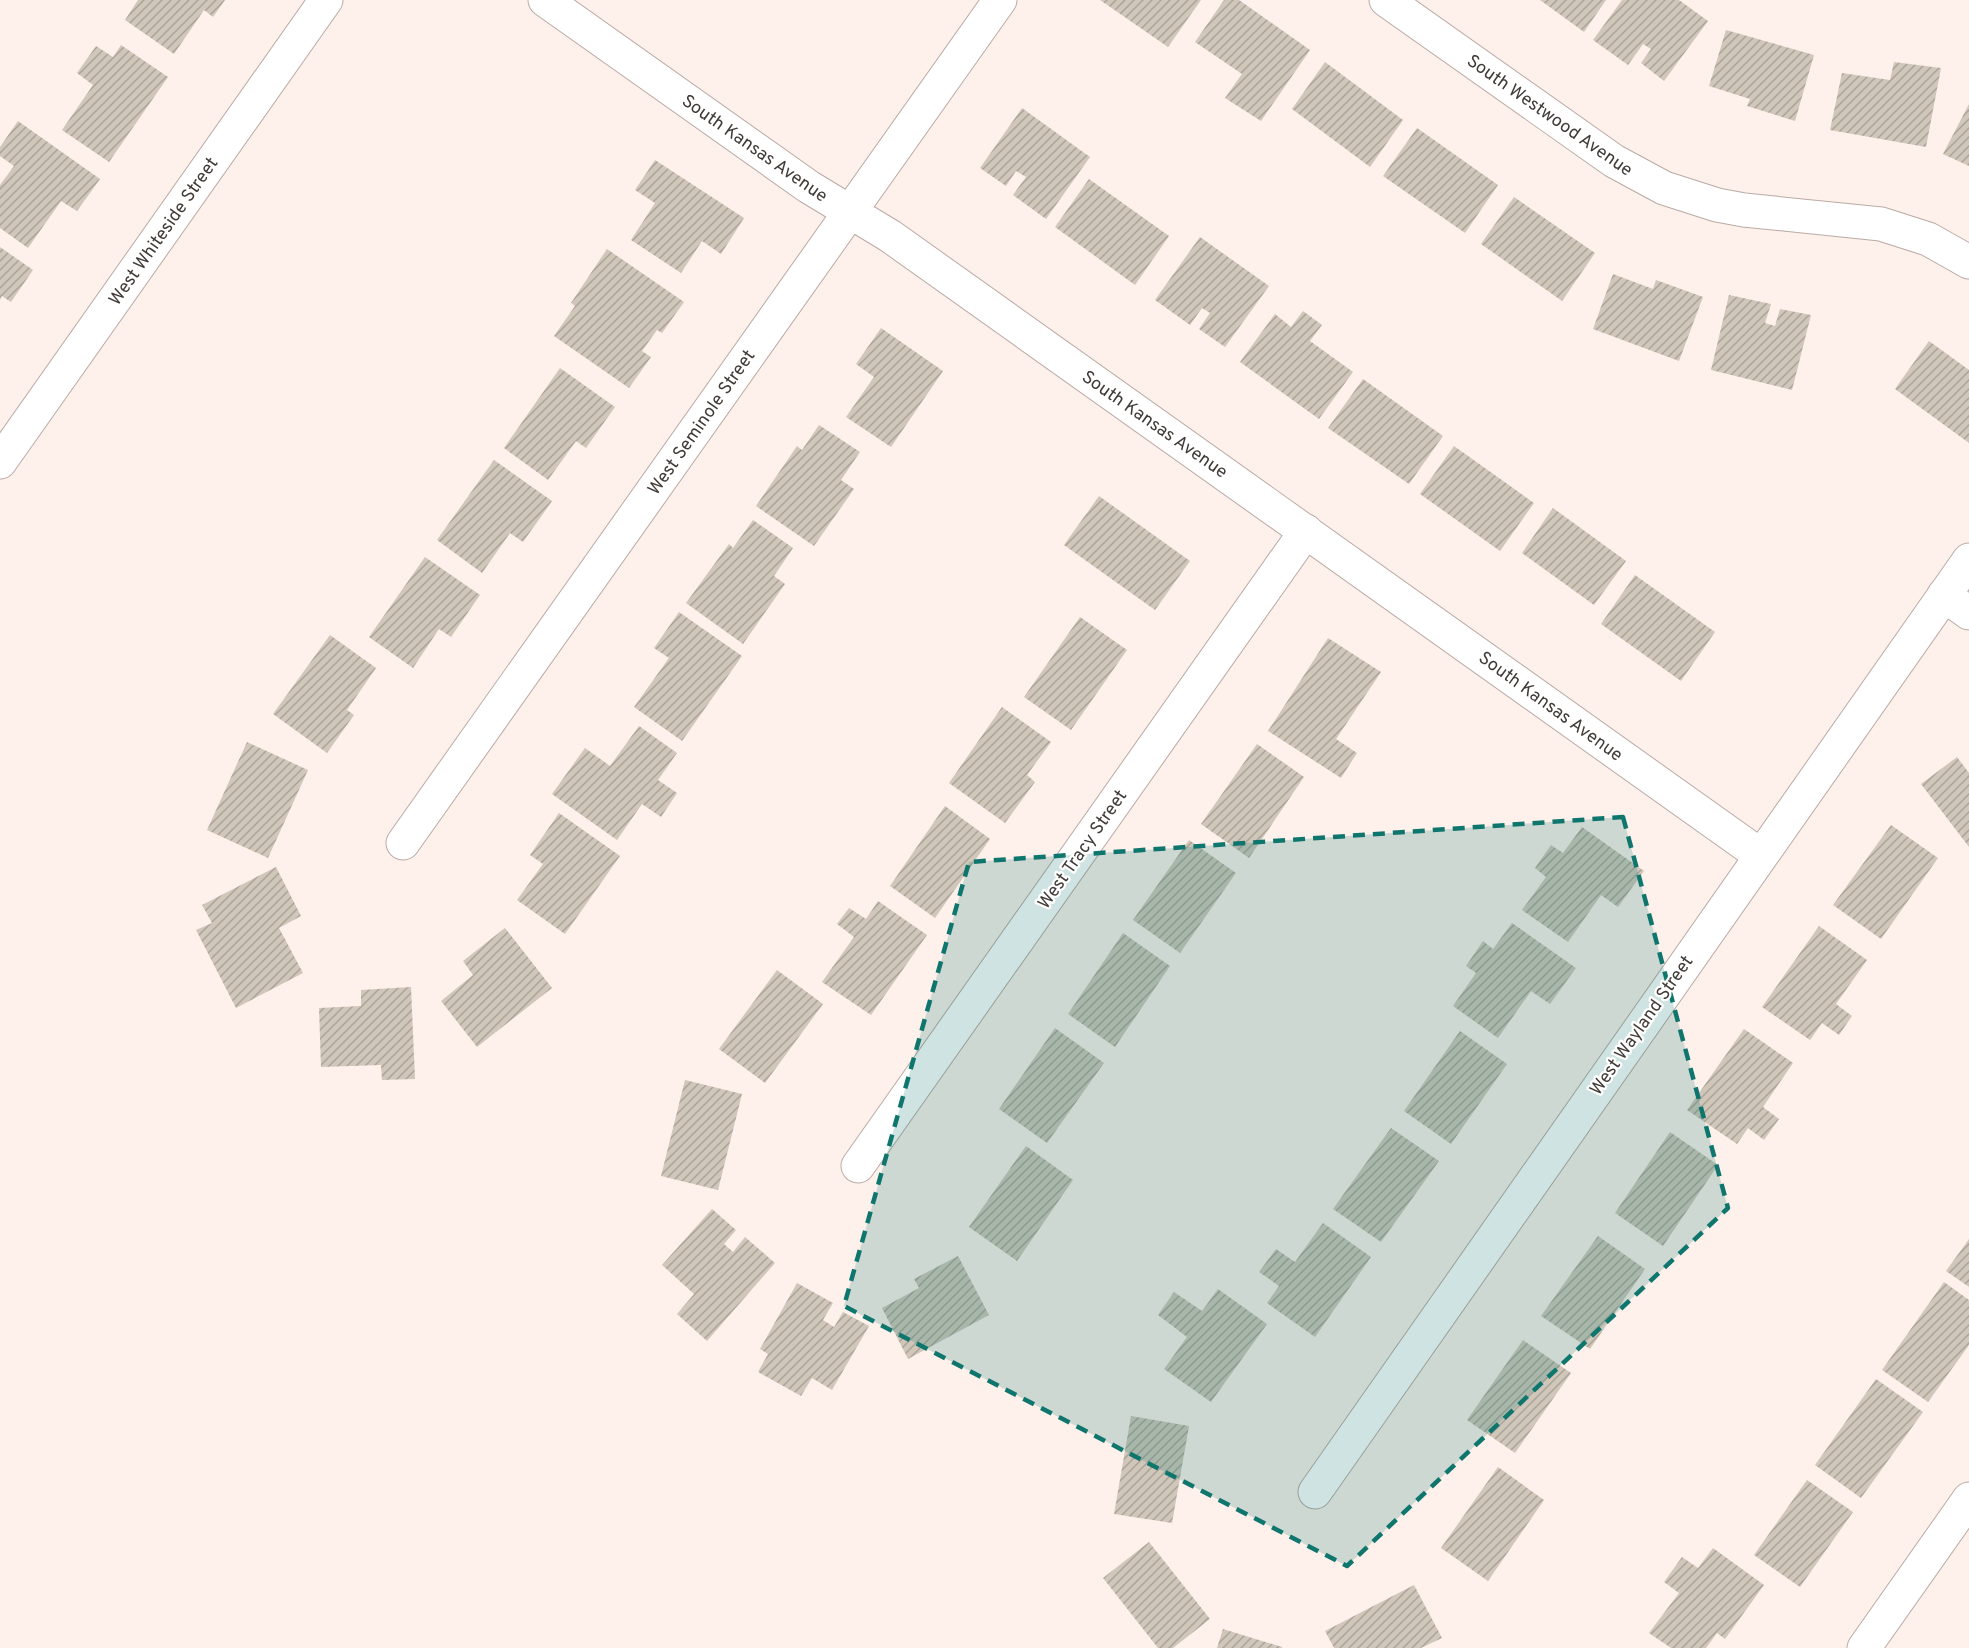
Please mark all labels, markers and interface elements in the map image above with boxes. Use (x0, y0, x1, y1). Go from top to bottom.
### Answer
street label: South Westwood Avenue (1462, 50, 1637, 182)
street label: South Kansas Avenue (677, 90, 831, 208)
street label: West Whiteside Street (104, 153, 224, 310)
street label: West Seminole Street (643, 346, 761, 500)
street label: South Kansas Avenue (1077, 366, 1231, 484)
street label: South Kansas Avenue (1473, 647, 1627, 767)
street label: West Tracy Street (1033, 786, 1133, 914)
street label: West Wayland Street (1585, 951, 1699, 1100)

